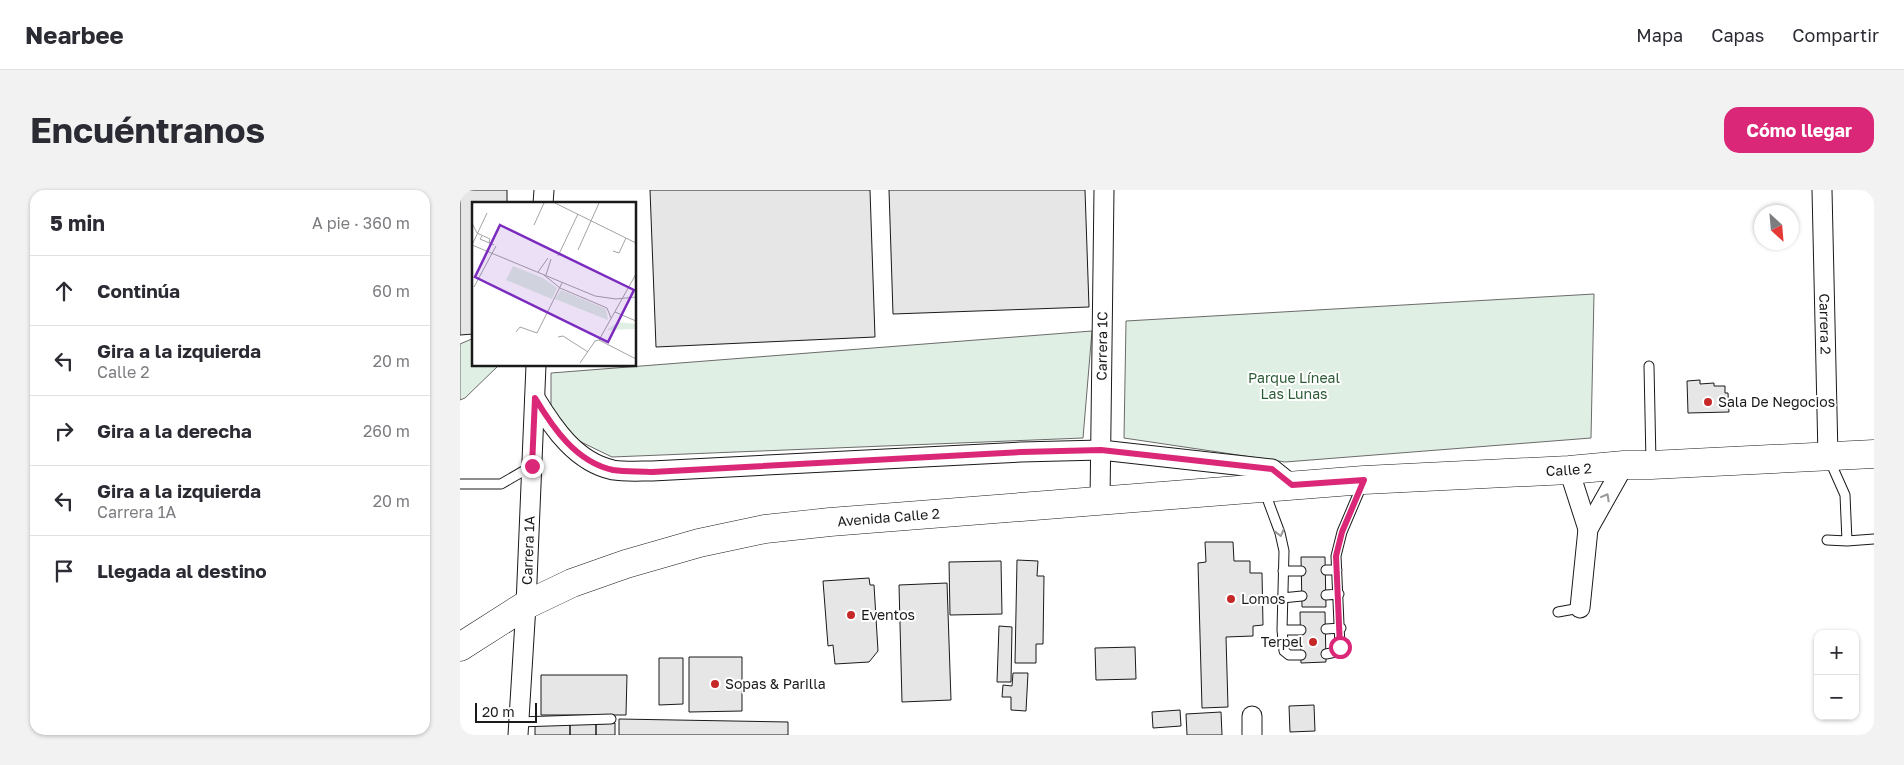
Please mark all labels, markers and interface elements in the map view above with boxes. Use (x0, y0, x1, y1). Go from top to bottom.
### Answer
text: Nearbee (25, 20, 124, 49)
text: Mapa (1636, 24, 1683, 46)
text: Capas (1711, 24, 1764, 46)
text: Compartir (1792, 24, 1879, 46)
button: Cómo llegar (1724, 107, 1874, 153)
text: Encuéntranos (30, 109, 265, 151)
inset map (472, 202, 636, 366)
north arrow (1754, 205, 1799, 250)
text: 5 min (50, 210, 105, 236)
text: A pie · 360 m (312, 213, 410, 233)
icon: ahead (50, 277, 78, 305)
text: Continúa (97, 279, 180, 302)
text: 60 m (372, 281, 410, 301)
street label: Carrera 2 (1816, 293, 1835, 355)
street label: Carrera 1C (1093, 311, 1110, 381)
text: Gira a la izquierda (97, 339, 261, 362)
icon: left (50, 347, 78, 375)
text: 20 m (373, 351, 410, 371)
text: Calle 2 (97, 362, 150, 382)
park label: Parque Líneal Las Lunas (1248, 369, 1340, 402)
place label: Sala De Negocios (1718, 393, 1835, 410)
marker: Sala De Negocios (1702, 396, 1714, 408)
icon: right (50, 417, 78, 445)
text: Gira a la derecha (97, 419, 252, 442)
text: 260 m (363, 421, 410, 441)
route end (521, 455, 544, 478)
street label: Calle 2 (1545, 459, 1592, 479)
text: Gira a la izquierda (97, 479, 261, 502)
icon: left (50, 487, 78, 515)
text: 20 m (373, 491, 410, 511)
one-way arrow (1600, 493, 1610, 502)
text: Carrera 1A (97, 502, 176, 522)
street label: Avenida Calle 2 (837, 504, 940, 529)
street label: Carrera 1A (518, 515, 538, 585)
one-way arrow (1274, 529, 1284, 537)
icon: arrive (50, 557, 78, 585)
text: Llegada al destino (97, 559, 267, 582)
place label: Lomos (1241, 590, 1285, 607)
marker: Lomos (1225, 593, 1237, 605)
place label: Eventos (861, 606, 915, 623)
marker: Eventos (845, 609, 857, 621)
map controls (1814, 630, 1859, 720)
button: + (1814, 630, 1859, 675)
place label: Terpel (1261, 633, 1303, 650)
marker: Terpel (1307, 636, 1319, 648)
route start (1329, 636, 1352, 659)
place label: Sopas & Parilla (725, 675, 826, 692)
button: − (1814, 675, 1859, 720)
marker: Sopas & Parilla (709, 678, 721, 690)
scale bar (475, 700, 538, 723)
text: 20 m (482, 703, 515, 720)

